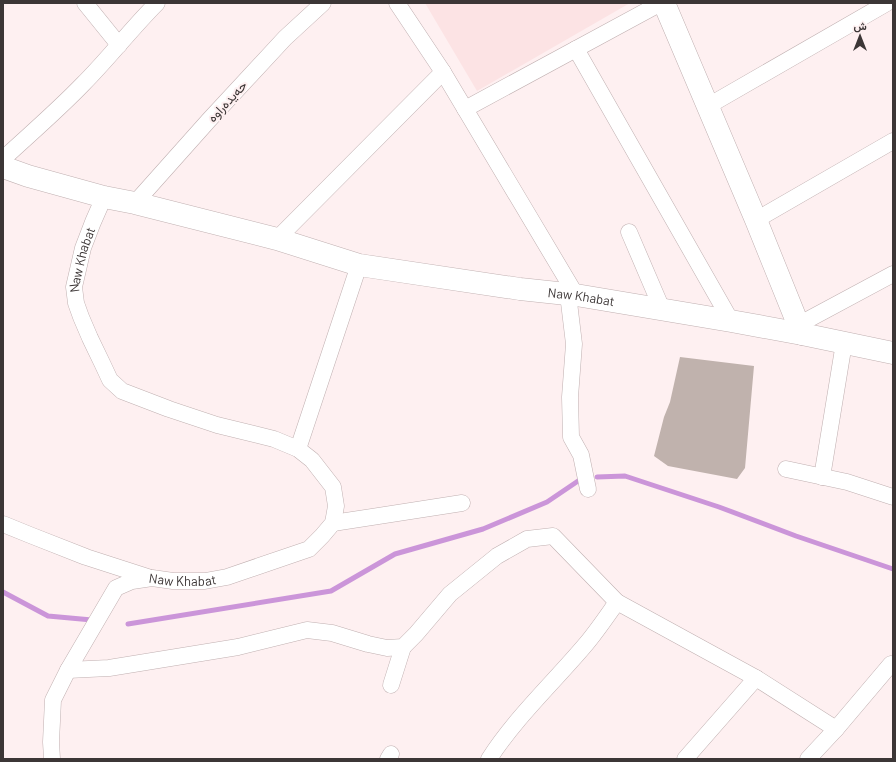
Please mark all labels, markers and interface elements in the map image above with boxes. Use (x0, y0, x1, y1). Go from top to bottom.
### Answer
north arrow (840, 16, 880, 56)
text: ش (853, 19, 867, 33)
street label: حەیدەراوە (204, 77, 251, 126)
street label: Naw Khabat (66, 225, 98, 293)
street label: Naw Khabat (547, 284, 616, 309)
street label: Naw Khabat (148, 570, 217, 589)

